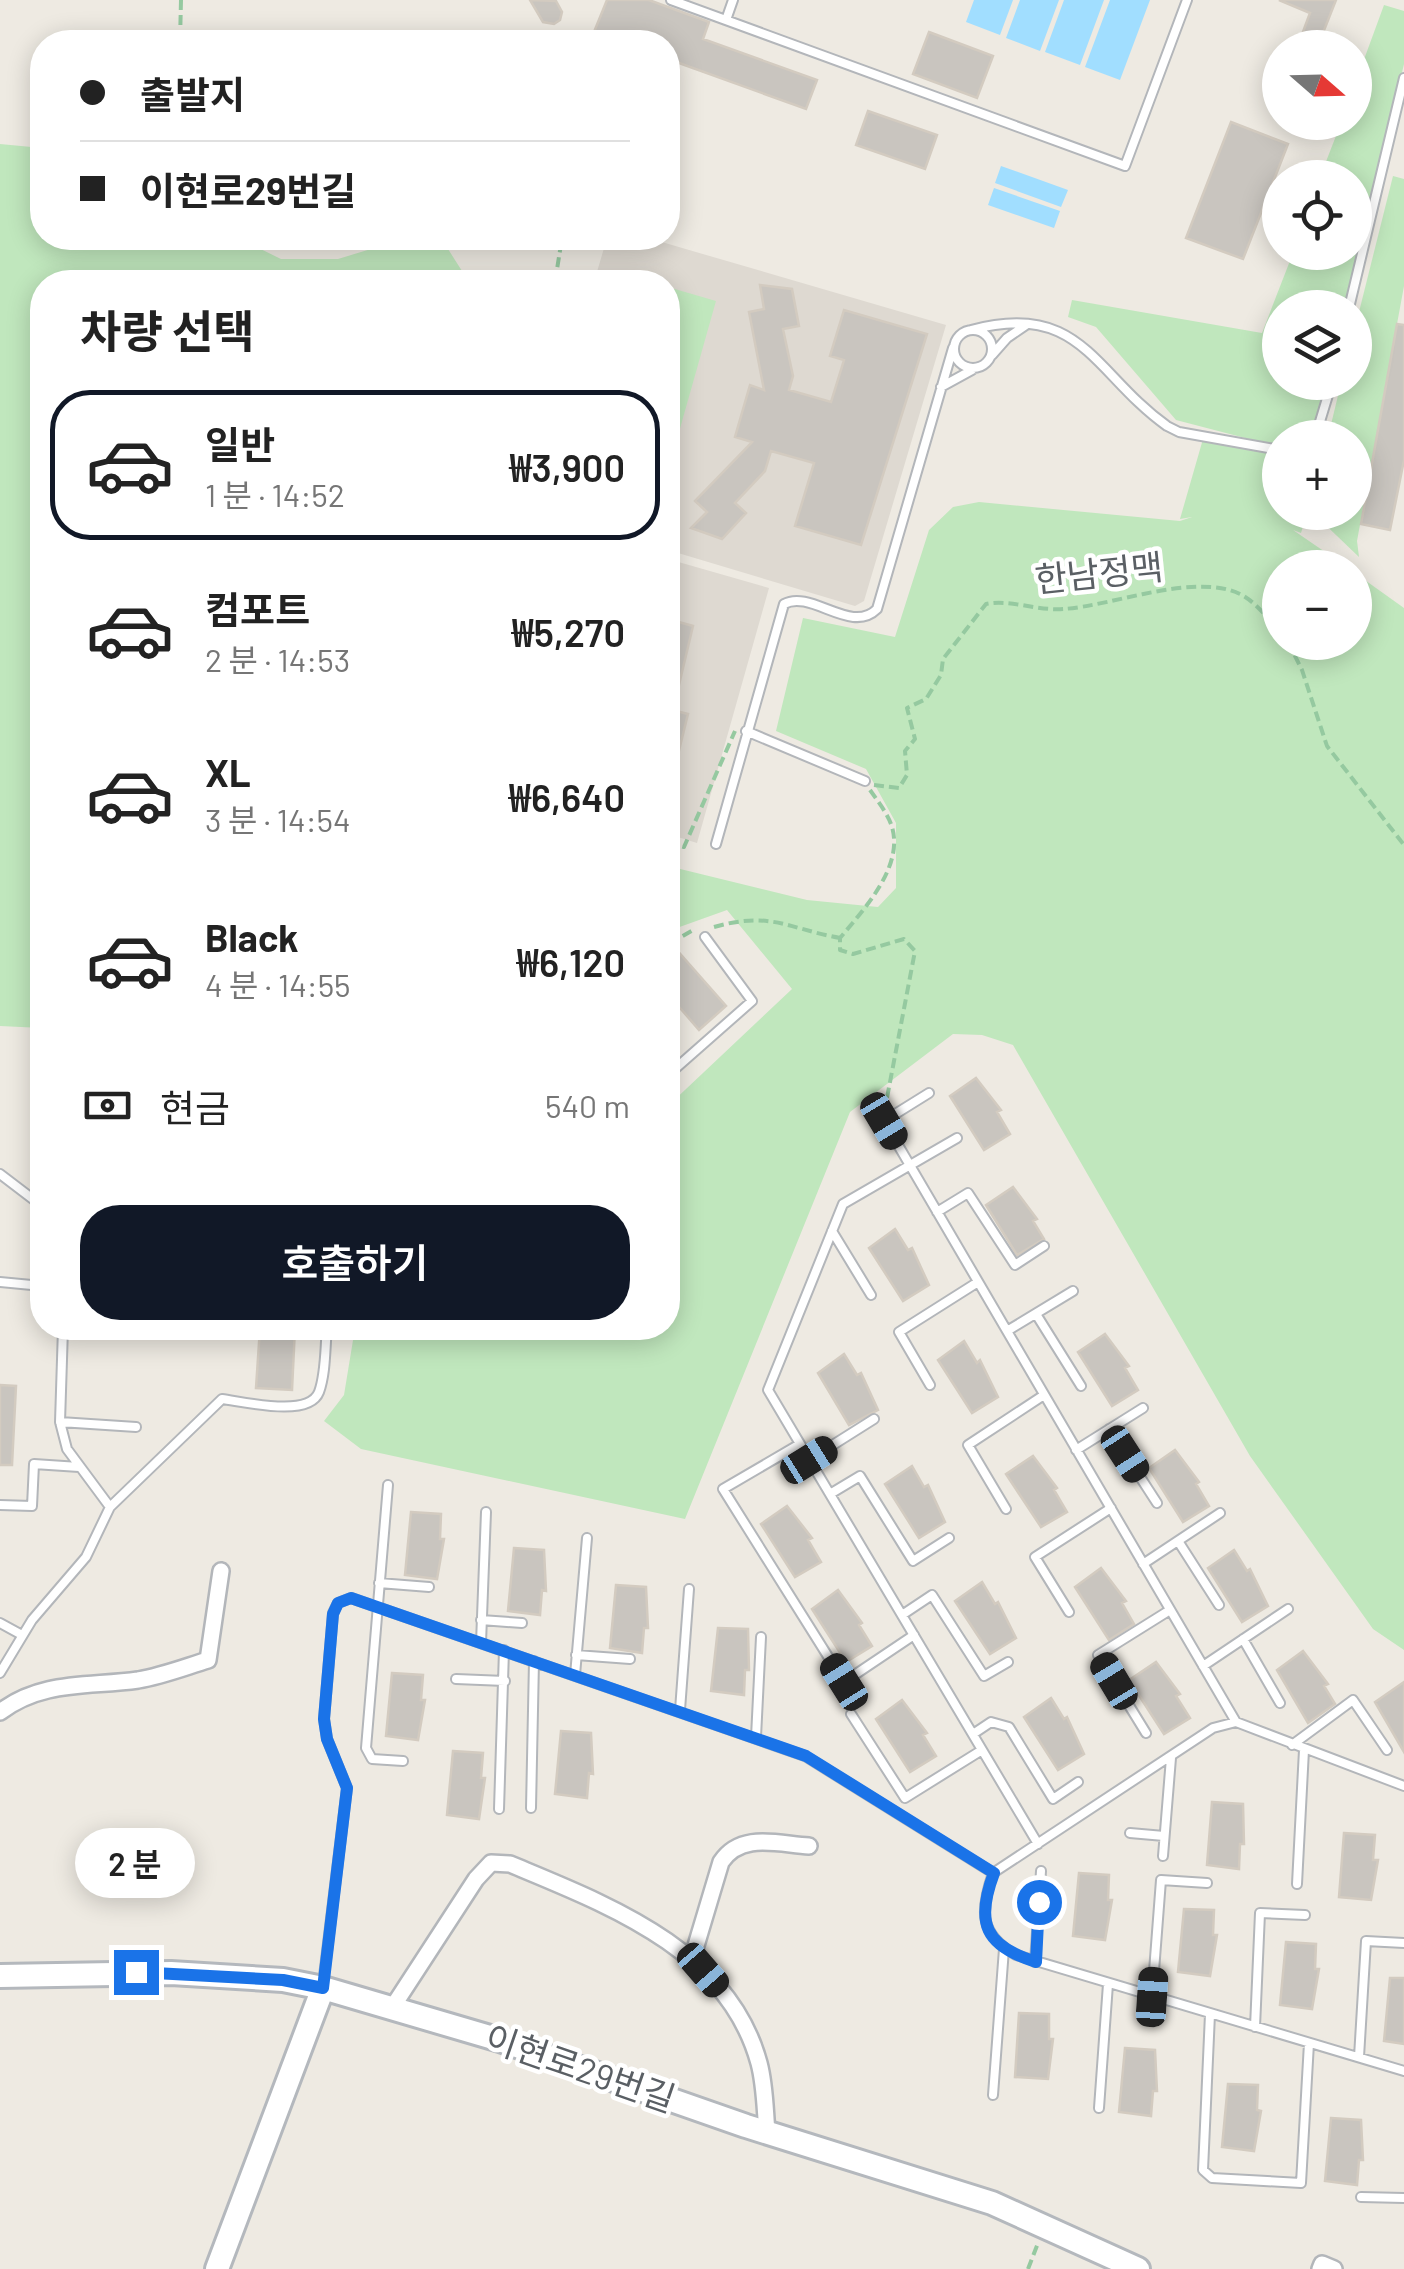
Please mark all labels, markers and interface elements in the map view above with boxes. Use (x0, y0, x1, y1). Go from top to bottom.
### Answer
north arrow (1262, 30, 1372, 140)
map controls (1262, 30, 1372, 660)
text: 출발지 (140, 71, 245, 117)
button: locate (1262, 160, 1372, 270)
text: 이현로29번길 (140, 167, 356, 213)
button: layers (1262, 290, 1372, 400)
text: 차량 선택 (80, 303, 255, 357)
icon: car (85, 420, 175, 510)
button: + (1262, 420, 1372, 530)
text: 일반 (205, 421, 275, 467)
text: ₩3,900 (510, 444, 625, 490)
text: 1 분 · 14:52 (205, 475, 345, 513)
street label: 한남정맥 (1033, 544, 1165, 600)
button: − (1262, 550, 1372, 660)
icon: car (85, 585, 175, 675)
text: 컴포트 (205, 586, 310, 632)
text: ₩5,270 (512, 609, 625, 655)
text: 2 분 · 14:53 (205, 640, 350, 678)
text: XL (205, 749, 251, 795)
icon: car (85, 750, 175, 840)
text: ₩6,640 (509, 774, 625, 820)
text: 3 분 · 14:54 (205, 800, 351, 838)
text: Black (205, 914, 299, 960)
icon: car (85, 915, 175, 1005)
text: ₩6,120 (517, 939, 625, 985)
text: 4 분 · 14:55 (205, 965, 351, 1003)
icon: cash (80, 1078, 135, 1133)
text: 현금 (160, 1084, 230, 1130)
text: 540 m (545, 1086, 630, 1124)
car (856, 1088, 912, 1154)
button: 호출하기 (80, 1205, 630, 1320)
car (1096, 1421, 1154, 1487)
car (776, 1431, 842, 1489)
car (1086, 1648, 1142, 1714)
car (815, 1649, 873, 1715)
callout: 2 분 (76, 1827, 196, 1897)
text: 2 분 (108, 1844, 162, 1882)
route start (1017, 1880, 1062, 1925)
car (672, 1938, 734, 2002)
route end (114, 1950, 159, 1995)
car (1135, 1966, 1169, 2028)
street label: 이현로29번길 (480, 2015, 681, 2119)

